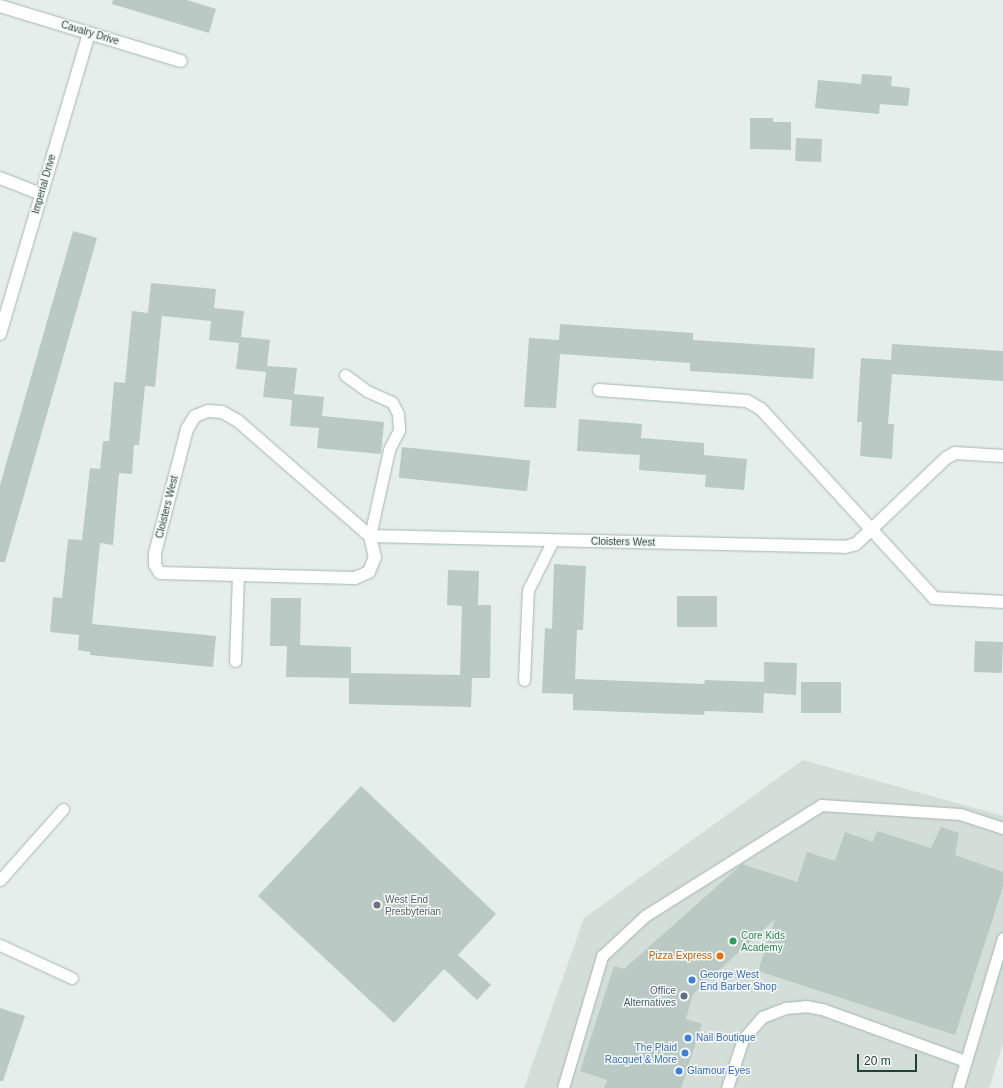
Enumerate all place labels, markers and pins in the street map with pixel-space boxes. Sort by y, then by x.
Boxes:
place label: West End Presbyterian [385,893,441,916]
marker: West End Presbyterian [372,900,382,910]
place label: Core Kids Academy [741,929,785,952]
marker: Core Kids Academy [728,936,738,946]
place label: Pizza Express [649,950,712,962]
marker: Pizza Express [715,951,725,961]
place label: George West End Barber Shop [700,968,777,992]
marker: George West End Barber Shop [687,975,697,985]
place label: Office Alternatives [624,984,676,1008]
marker: Office Alternatives [679,991,689,1001]
place label: Nail Boutique [696,1032,755,1044]
marker: Nail Boutique [683,1033,693,1043]
place label: The Plaid Racquet & More [605,1041,677,1064]
marker: The Plaid Racquet & More [680,1048,690,1058]
place label: Glamour Eyes [687,1065,750,1077]
marker: Glamour Eyes [674,1066,684,1076]

